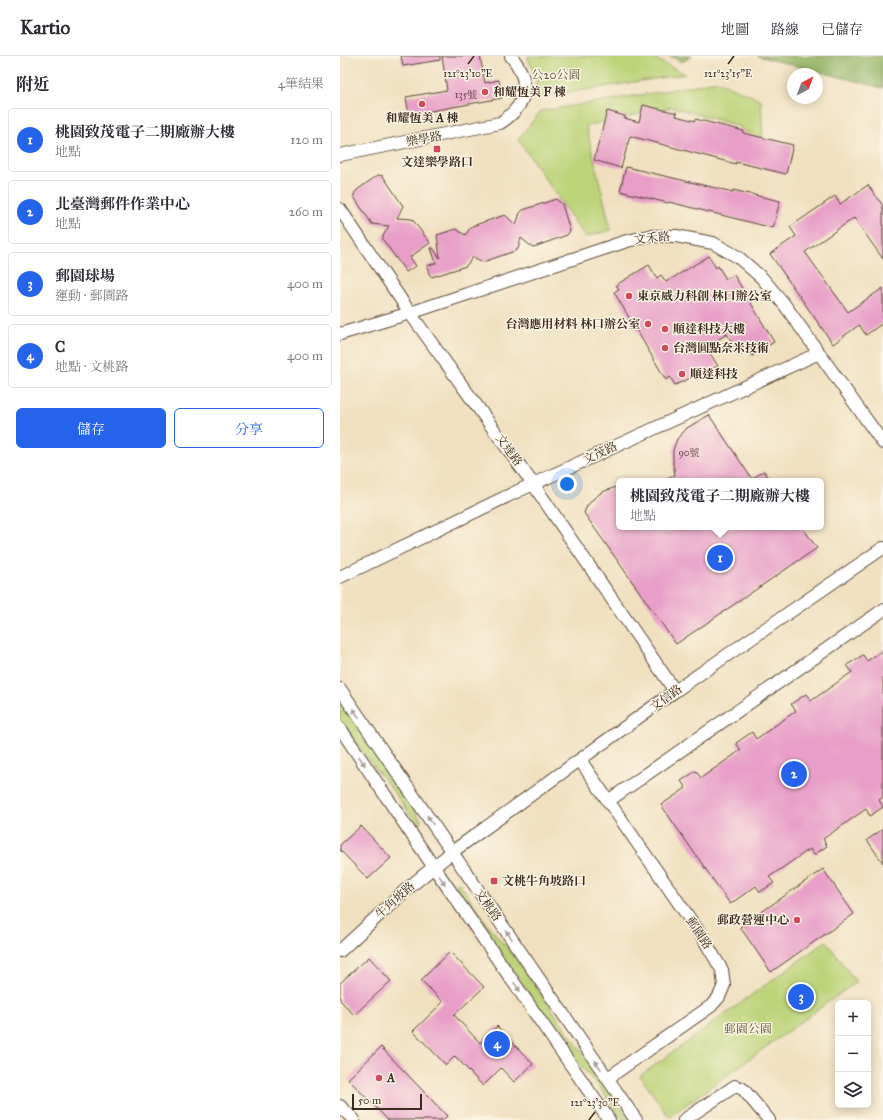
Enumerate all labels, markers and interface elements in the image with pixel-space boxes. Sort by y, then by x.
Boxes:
text: Kartio [20,16,70,39]
text: 地圖 [721,21,749,38]
text: 路線 [771,21,799,38]
text: 已儲存 [821,21,863,38]
text: 121°23'10"E [443,68,493,80]
park label: 公20公園 [532,68,580,82]
text: 121°23'15"E [704,68,752,80]
north arrow [787,68,823,104]
text: 附近 [16,74,50,95]
text: 4筆結果 [278,76,324,92]
place label: 和耀恆美 F 棟 [493,85,566,99]
marker: 和耀恆美 F 棟 [480,87,490,97]
house number: 135號 [455,89,477,101]
marker: 和耀恆美 A 棟 [417,99,427,109]
place label: 和耀恆美 A 棟 [385,111,459,125]
text: 桃園致茂電子二期廠辦大樓 [55,123,235,141]
street label: 樂學路 [405,129,443,149]
text: 1 [27,132,33,148]
text: 120 m [290,132,323,148]
text: 地點 [55,144,81,160]
marker: 文達樂學路口 [432,144,442,154]
place label: 文達樂學路口 [401,155,473,169]
text: 北臺灣郵件作業中心 [55,195,190,213]
text: 2 [27,204,33,220]
text: 260 m [289,204,323,220]
text: 地點 [55,216,81,232]
street label: 文禾路 [633,229,671,247]
text: 郵園球場 [55,267,115,285]
text: 3 [27,276,33,292]
text: 400 m [287,276,323,292]
text: 運動 · 郵園路 [55,288,128,304]
place label: 東京威力科創 林口辦公室 [637,289,772,303]
marker: 東京威力科創 林口辦公室 [624,291,634,301]
place label: 台灣應用材料 林口辦公室 [505,317,640,331]
marker: 台灣應用材料 林口辦公室 [643,319,653,329]
place label: 順達科技大樓 [673,322,745,336]
marker: 順達科技大樓 [660,324,670,334]
text: C [55,338,65,356]
place label: 台灣圓點奈米技術 [673,341,769,355]
marker: 台灣圓點奈米技術 [660,343,670,353]
text: 4 [26,348,34,364]
text: 400 m [287,348,323,364]
text: 地點 · 文桃路 [55,359,128,375]
place label: 順達科技 [690,367,738,381]
marker: 順達科技 [677,369,687,379]
button: 儲存 [16,408,166,448]
button: 分享 [174,408,324,448]
street label: 文達路 [493,431,525,469]
street label: 文茂路 [581,439,619,467]
house number: 90號 [678,447,700,459]
your location [557,474,577,494]
popup [616,478,824,530]
text: 桃園致茂電子二期廠辦大樓 [630,487,810,505]
text: 地點 [630,508,656,524]
pin: 1 [707,543,733,573]
street label: 文信路 [647,682,685,714]
one-way arrow [353,707,360,719]
one-way arrow [358,756,366,766]
pin: 2 [781,759,807,789]
one-way arrow [426,815,434,825]
place label: 文桃牛角坡路口 [502,874,586,888]
one-way arrow [438,875,446,885]
marker: 文桃牛角坡路口 [489,876,499,886]
street label: 牛角坡路 [372,879,418,921]
street label: 文桃路 [472,886,504,924]
place label: 郵政營運中心 [717,913,789,927]
street label: 郵園路 [683,914,715,952]
marker: 郵政營運中心 [792,915,802,925]
one-way arrow [505,929,513,940]
one-way arrow [513,982,521,992]
pin: 3 [788,982,814,1012]
map controls [835,1000,871,1108]
button: + [835,1000,871,1036]
park label: 郵園公園 [724,1022,772,1036]
pin: 4 [484,1029,510,1059]
button: − [835,1036,871,1072]
one-way arrow [594,1060,602,1070]
place label: A [386,1071,396,1085]
button: layers [835,1072,871,1108]
marker: A [374,1073,384,1083]
scale bar [352,1092,422,1111]
text: 50 m [358,1094,381,1107]
text: 121°23'30"E [570,1097,620,1109]

